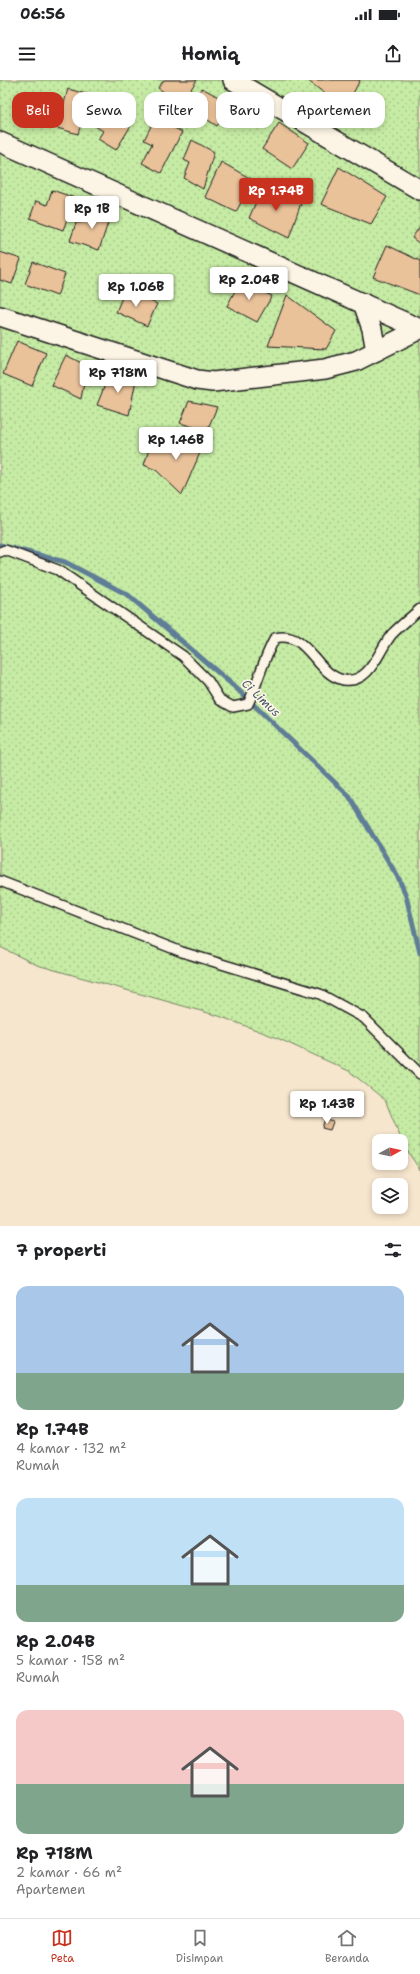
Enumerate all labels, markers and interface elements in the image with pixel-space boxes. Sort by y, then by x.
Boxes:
text: 06:56 [20,4,65,24]
text: Homiq [181,42,239,66]
icon: menu [16,43,38,65]
icon: share [382,43,404,65]
chip: Beli [12,92,64,128]
chip: Sewa [72,92,136,128]
chip: Filter [144,92,208,128]
chip: Baru [216,92,274,128]
chip: Apartemen [282,92,385,128]
pin: Rp 1.74B [235,178,317,212]
text: Rp 1.74B [248,182,304,199]
pin: Rp 1B [64,196,120,230]
text: Rp 1B [74,200,110,217]
pin: Rp 2.04B [208,267,290,301]
text: Rp 2.04B [219,271,279,288]
pin: Rp 1.06B [95,274,177,308]
text: Rp 1.06B [108,278,164,295]
pin: Rp 718M [81,360,155,394]
text: Rp 718M [89,364,147,381]
pin: Rp 1.46B [135,427,217,461]
text: Rp 1.46B [148,431,204,448]
water label: Ci Limus [238,676,284,720]
pin: Rp 1.43B [286,1091,368,1125]
text: Rp 1.43B [299,1095,355,1112]
north arrow [372,1134,408,1170]
map controls [372,1134,408,1214]
button: layers [372,1178,408,1214]
text: 7 properti [16,1239,106,1261]
icon: filters [382,1239,404,1261]
icon: home [174,1312,246,1384]
text: Rp 1.74B [16,1418,89,1440]
text: 4 kamar · 132 m² [16,1440,126,1457]
text: Rumah [16,1457,60,1474]
icon: home [174,1524,246,1596]
text: Rp 2.04B [16,1630,95,1652]
text: 5 kamar · 158 m² [16,1652,125,1669]
text: Rumah [16,1669,60,1686]
icon: home [174,1736,246,1808]
text: Rp 718M [16,1842,93,1864]
text: 2 kamar · 66 m² [16,1864,122,1881]
text: Apartemen [16,1881,85,1898]
tab: Peta [51,1927,74,1966]
tab: Disimpan [176,1927,223,1966]
tab: Beranda [325,1927,369,1966]

